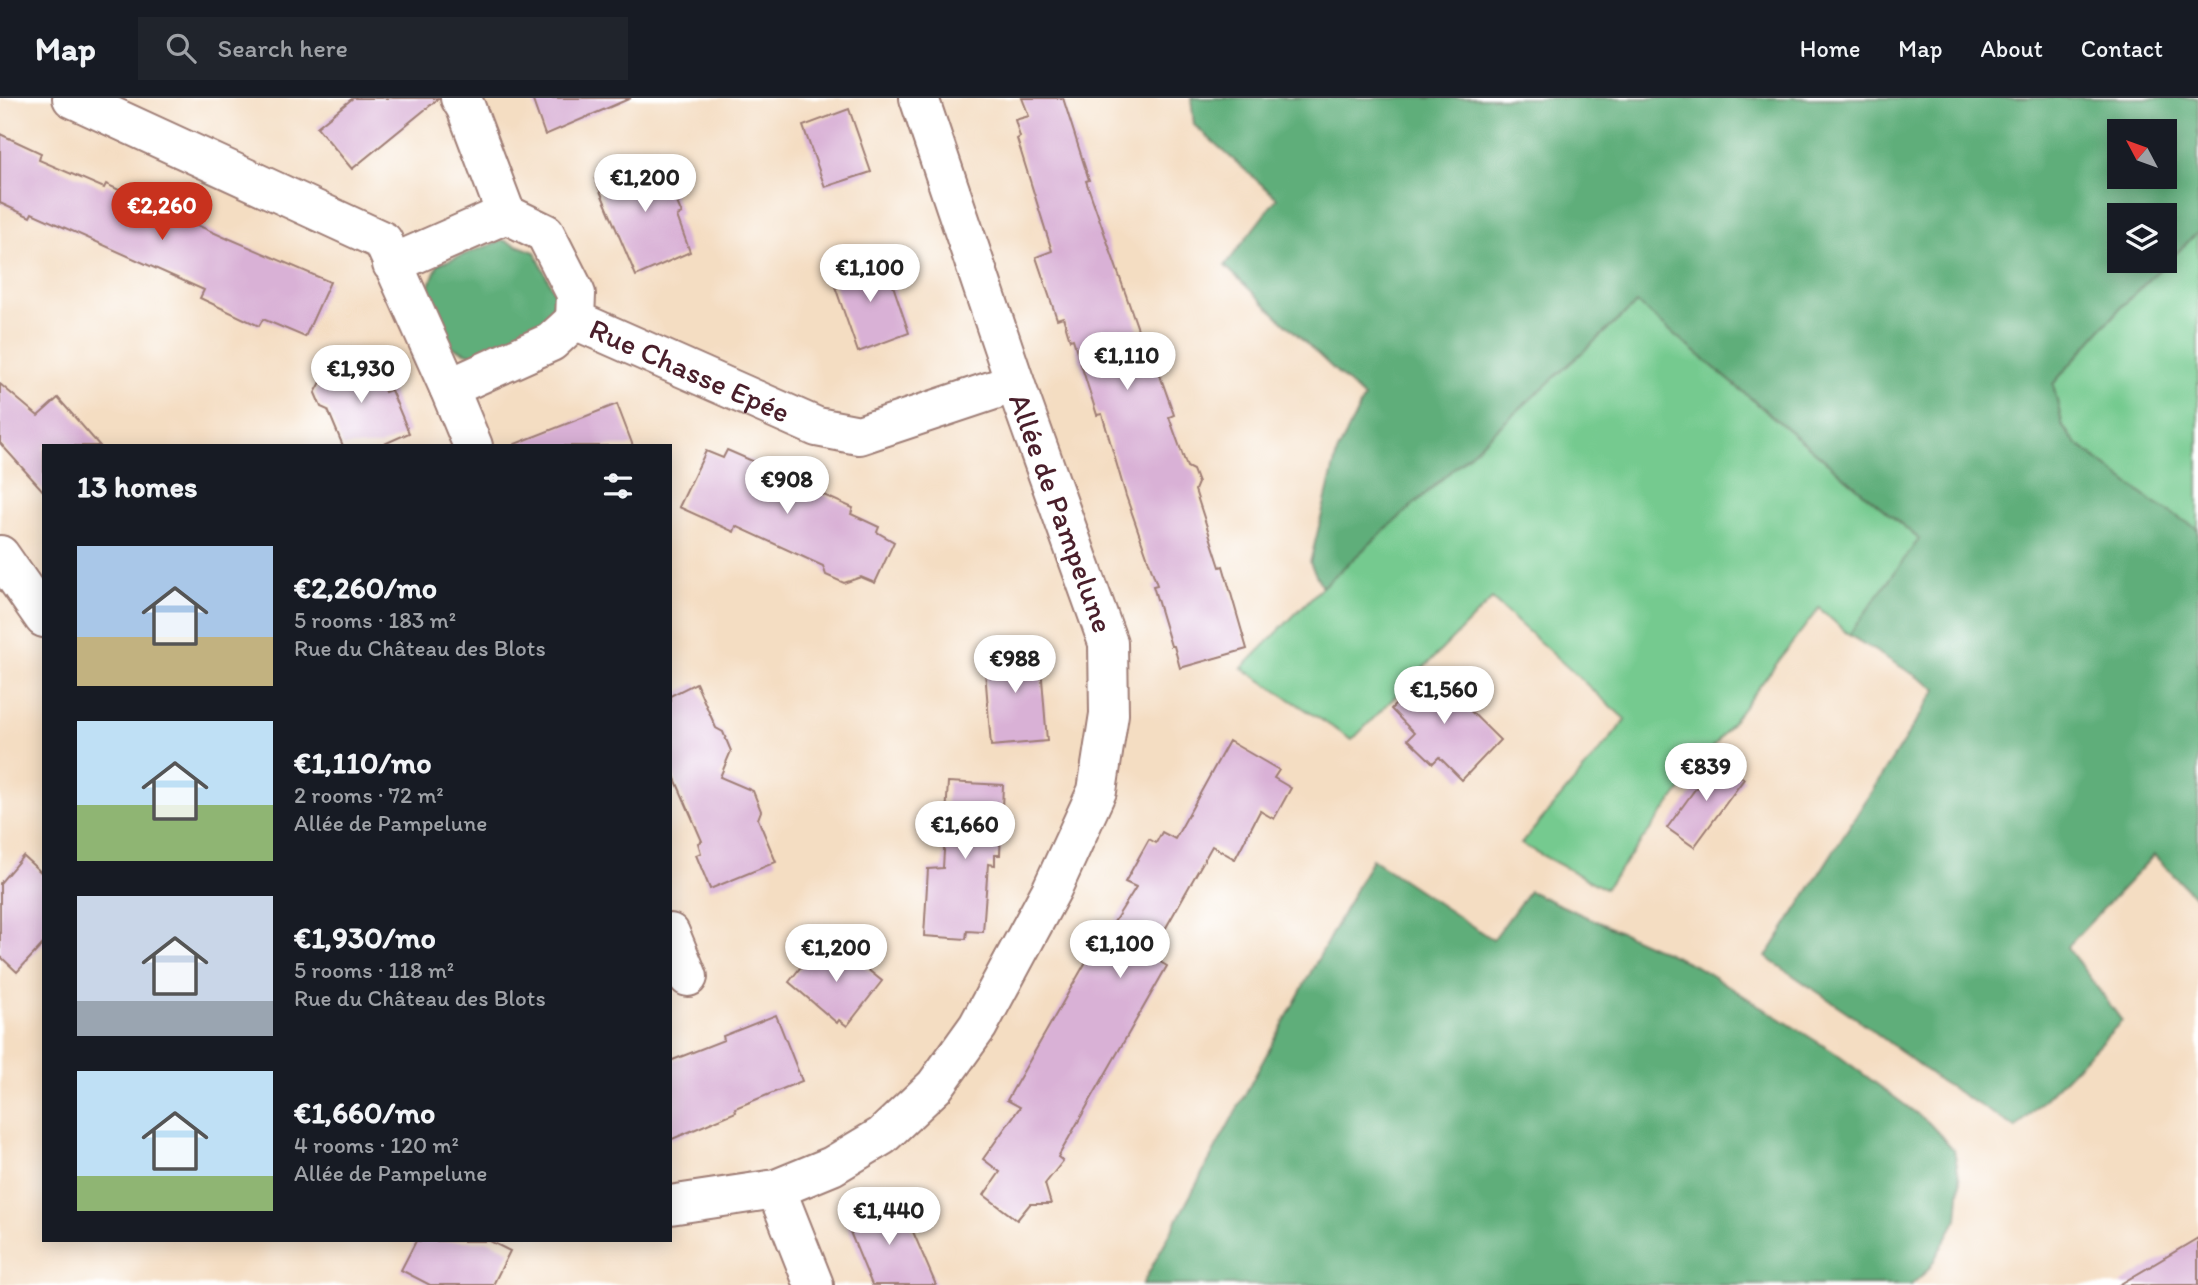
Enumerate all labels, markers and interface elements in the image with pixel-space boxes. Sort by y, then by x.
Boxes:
search box [138,17,628,80]
text: Map [35,29,96,68]
icon: search [162,29,200,67]
text: Search here [218,32,348,64]
text: Home [1800,34,1860,63]
text: Map [1898,34,1942,63]
text: About [1980,34,2043,63]
text: Contact [2081,34,2163,63]
north arrow [2107,119,2177,189]
map controls [2107,119,2177,273]
pin: €1,200 [588,155,702,214]
text: €1,200 [610,163,680,191]
pin: €2,260 [105,183,219,242]
text: €2,260 [127,191,197,219]
button: layers [2107,203,2177,273]
pin: €1,100 [813,244,927,304]
text: €1,100 [836,253,904,281]
street label: Rue Chasse Epée [584,310,796,431]
pin: €1,110 [1070,332,1184,392]
text: €1,110 [1095,341,1159,369]
pin: €1,930 [304,345,418,405]
text: €1,930 [327,354,395,382]
street label: Allée de Pampelune [1001,388,1122,638]
pin: €908 [746,456,828,516]
text: €908 [761,465,813,493]
icon: filters [599,467,637,505]
text: 13 homes [77,468,197,505]
text: €2,260/mo [294,569,437,606]
icon: home [133,574,217,658]
text: 5 rooms · 183 m² [294,606,456,634]
text: Rue du Château des Blots [294,634,546,662]
pin: €988 [974,636,1056,695]
text: €988 [990,644,1040,672]
pin: €1,560 [1387,666,1501,726]
text: €1,560 [1410,675,1478,703]
text: €1,110/mo [294,744,432,781]
pin: €839 [1665,744,1747,803]
icon: home [133,749,217,833]
text: €839 [1681,752,1731,780]
text: 2 rooms · 72 m² [294,781,444,809]
pin: €1,660 [908,802,1022,861]
text: Allée de Pampelune [294,809,487,837]
text: €1,660 [931,810,999,838]
text: €1,930/mo [294,919,436,956]
pin: €1,100 [1063,920,1177,980]
icon: home [133,924,217,1008]
pin: €1,200 [779,924,893,984]
text: €1,100 [1086,929,1154,957]
text: €1,200 [801,933,871,961]
text: 5 rooms · 118 m² [294,956,454,984]
text: Rue du Château des Blots [294,984,546,1012]
text: €1,660/mo [294,1094,435,1131]
icon: home [133,1099,217,1183]
text: 4 rooms · 120 m² [294,1131,459,1159]
text: Allée de Pampelune [294,1159,487,1187]
pin: €1,440 [832,1188,946,1247]
text: €1,440 [853,1196,925,1224]

